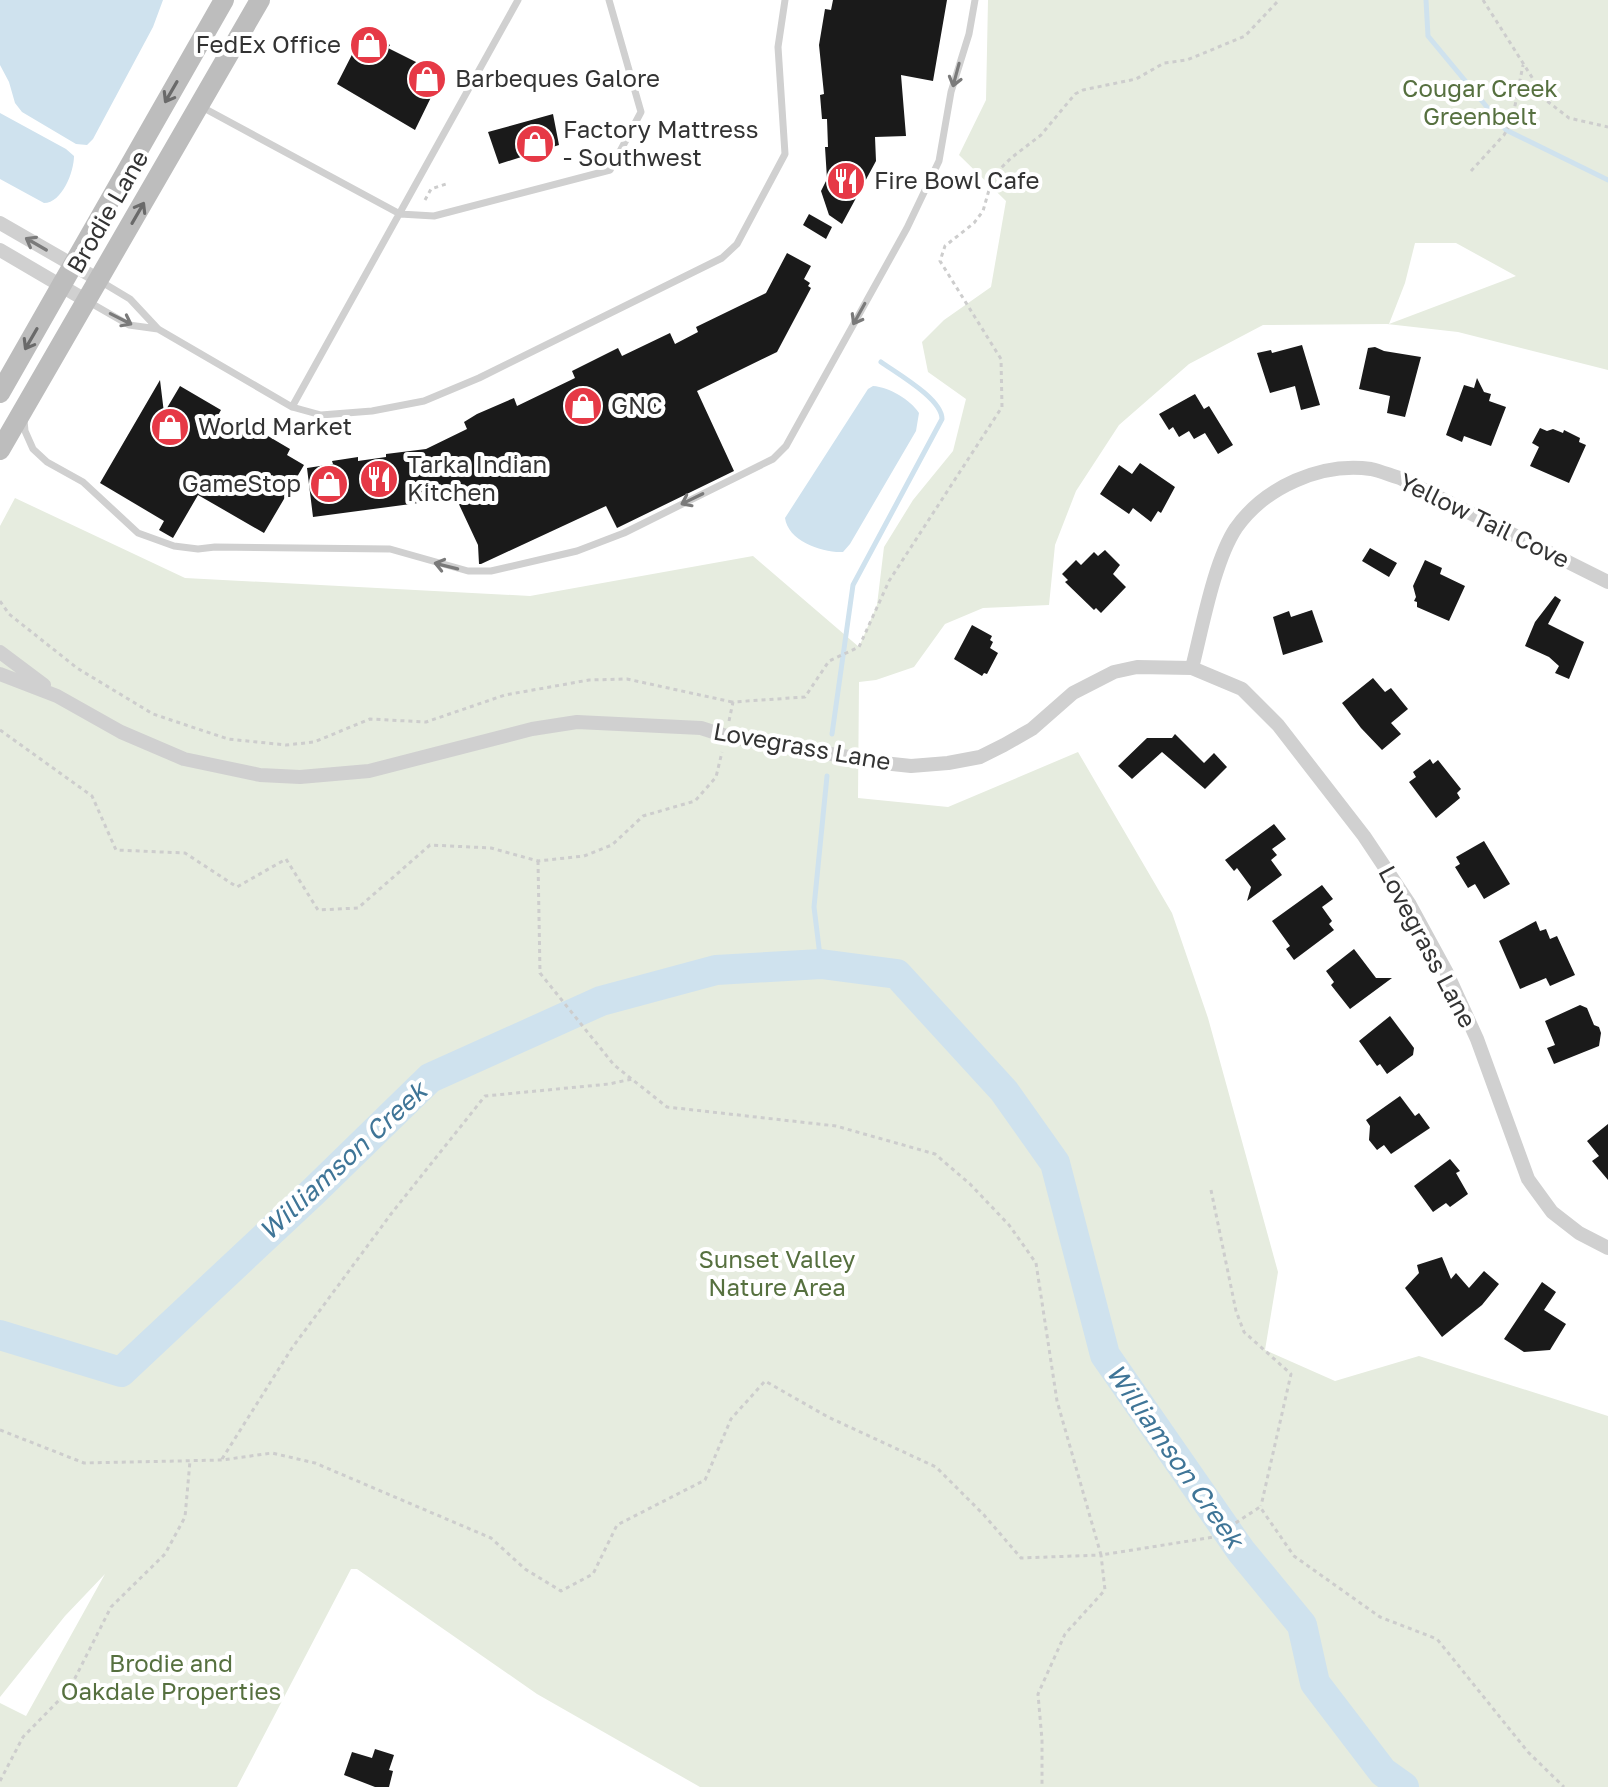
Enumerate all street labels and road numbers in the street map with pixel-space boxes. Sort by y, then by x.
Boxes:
street label: Brodie Lane [60,145,153,278]
street label: Yellow Tail Cove [1395,466,1574,573]
street label: Lovegrass Lane [711,716,893,775]
street label: Lovegrass Lane [1373,860,1483,1032]

